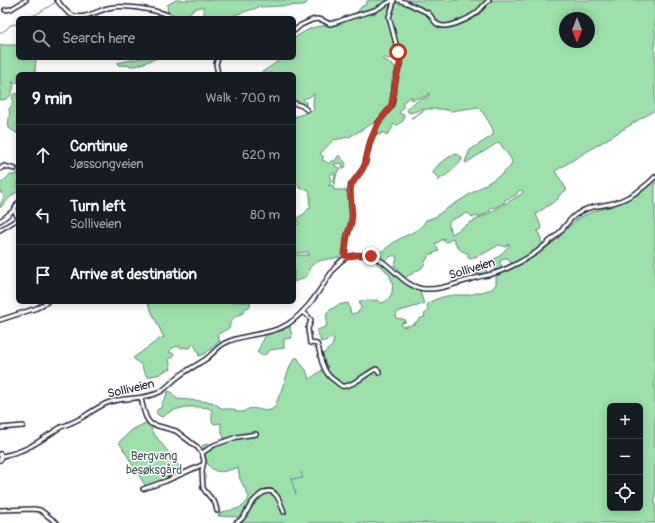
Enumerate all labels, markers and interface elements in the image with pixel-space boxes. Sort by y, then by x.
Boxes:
north arrow [559,12,595,48]
search box [16,16,296,60]
icon: search [30,27,52,49]
text: Search here [62,29,135,48]
route start [389,43,407,61]
text: 9 min [32,88,72,109]
text: Walk · 700 m [205,90,280,106]
text: Continue [70,137,128,156]
icon: ahead [32,144,54,166]
text: 620 m [242,147,280,163]
text: Jøssongveien [70,156,144,172]
text: Turn left [70,197,126,216]
icon: left [32,204,54,226]
text: 80 m [250,207,280,223]
text: Solliveien [70,216,122,232]
route end [362,247,380,265]
street label: Solliveien [447,255,497,283]
icon: arrive [32,264,54,286]
text: Arrive at destination [70,265,197,284]
street label: Solliveien [106,376,156,402]
map controls [607,403,643,511]
button: + [607,403,643,439]
button: − [607,439,643,475]
park label: Bergvang besøksgård [126,449,182,478]
button: locate [607,475,643,511]

